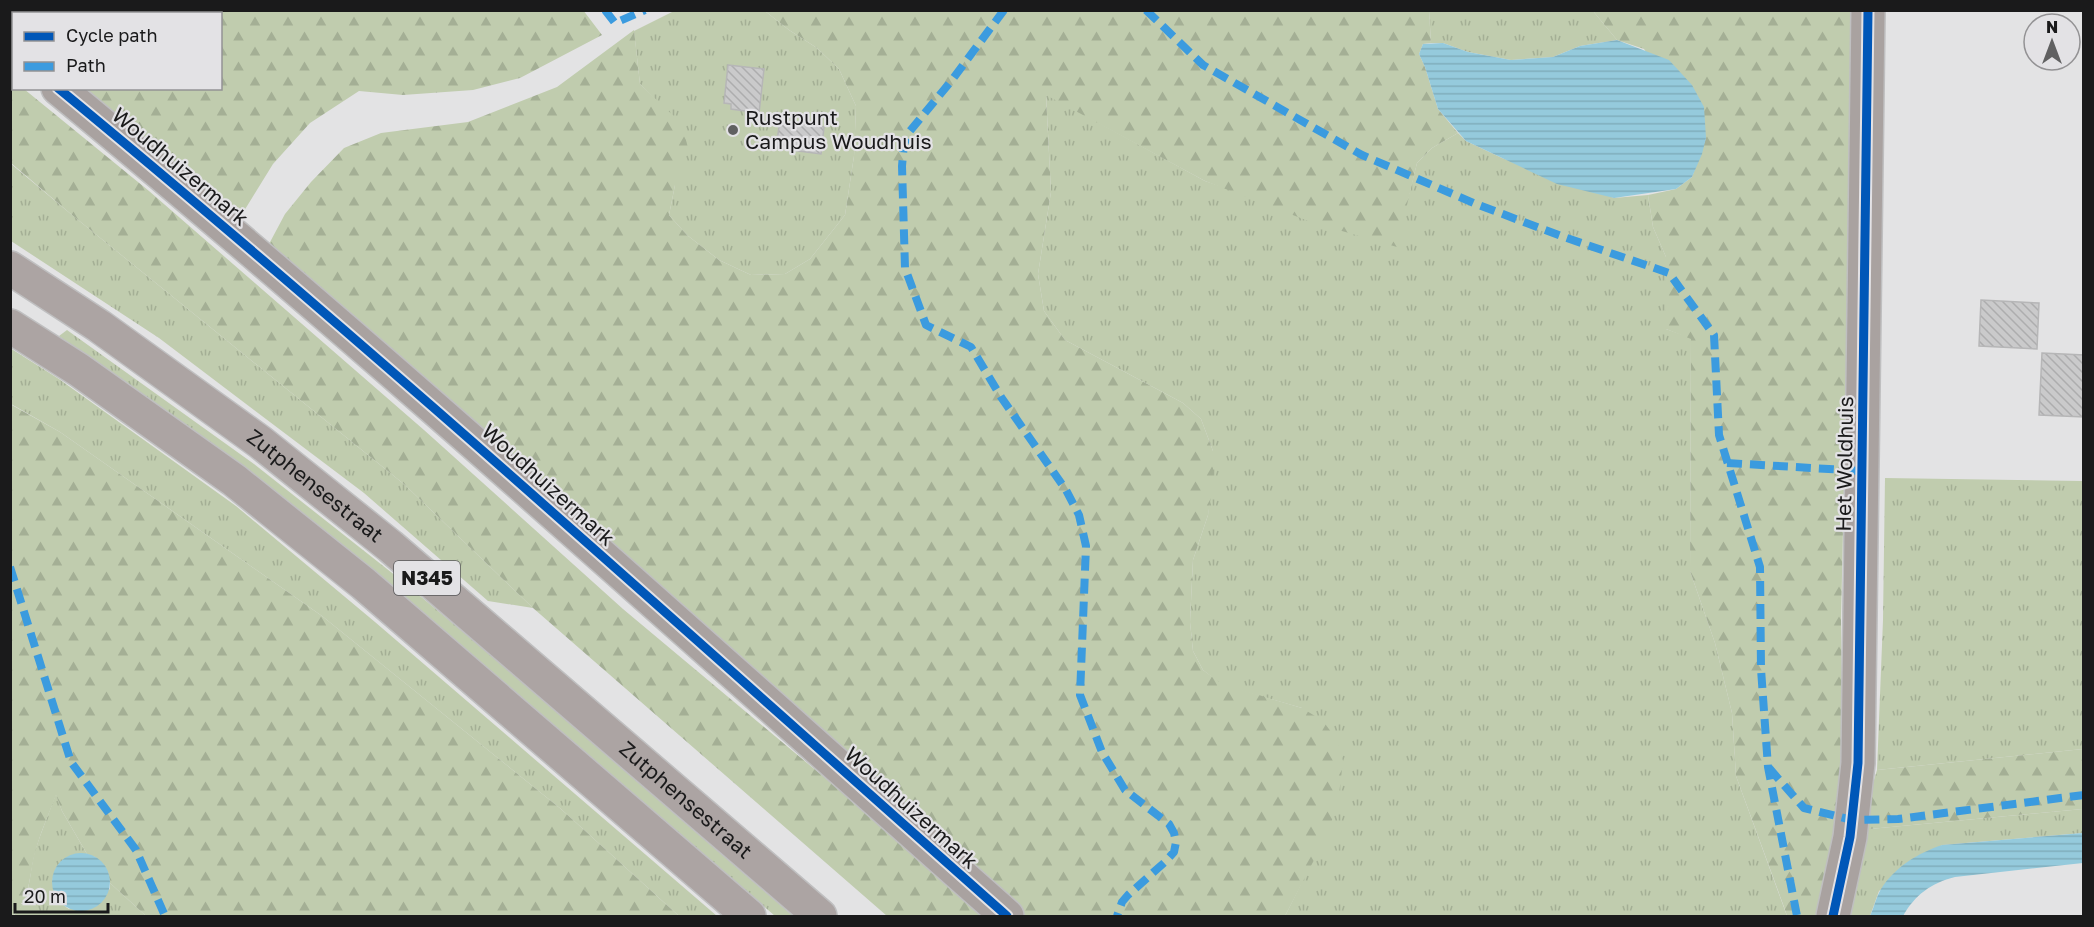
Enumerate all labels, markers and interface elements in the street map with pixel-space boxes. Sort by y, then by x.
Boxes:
legend [12,12,222,90]
north arrow [2022,12,2082,72]
text: N [2046,17,2058,37]
text: Cycle path [66,24,158,46]
text: Path [66,54,106,76]
street label: Woudhuizermark [107,102,254,231]
place label: Rustpunt Campus Woudhuis [745,104,932,154]
marker: Rustpunt Campus Woudhuis [726,123,740,137]
street label: Het Woldhuis [1830,396,1858,532]
street label: Woudhuizermark [477,418,621,551]
street label: Zutphensestraat [242,423,389,547]
road number: N345 [394,561,460,595]
street label: Zutphensestraat [614,735,758,864]
street label: Woudhuizermark [840,741,984,874]
scale bar [15,876,108,914]
text: 20 m [24,885,66,907]

